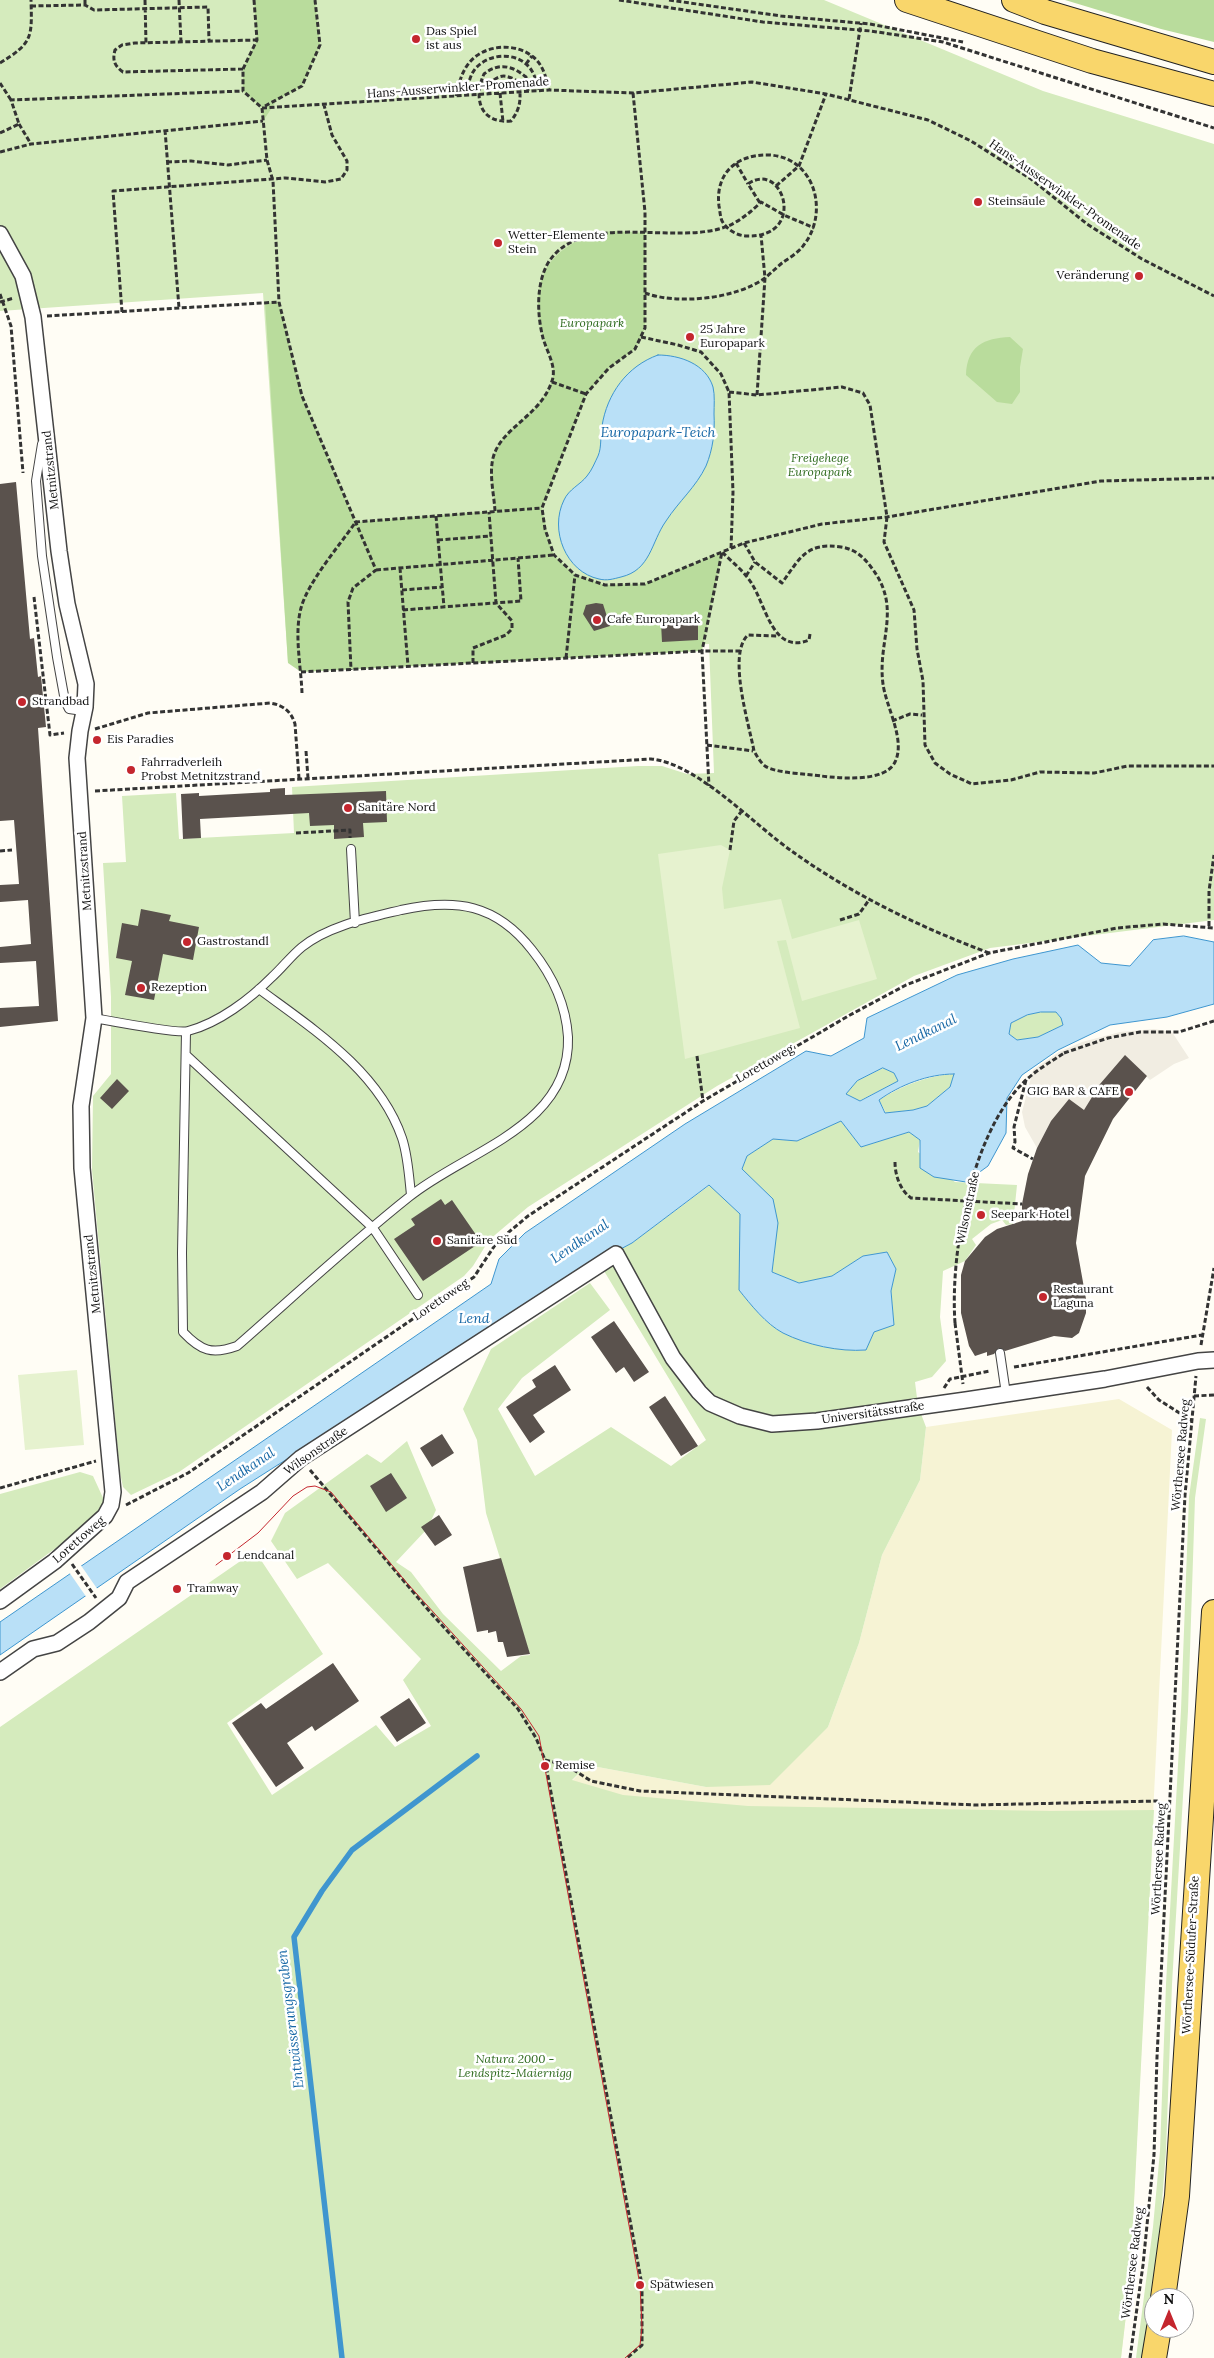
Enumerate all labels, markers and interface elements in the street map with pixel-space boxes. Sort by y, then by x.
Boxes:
place label: Das Spiel ist aus [426,25,477,53]
marker: Das Spiel ist aus [410,33,422,45]
street label: Hans-Ausserwinkler-Promenade [366,74,550,102]
street label: Hans-Ausserwinkler-Promenade [986,137,1144,253]
place label: Steinsäule [988,195,1045,209]
marker: Steinsäule [972,196,984,208]
place label: Wetter-Elemente Stein [508,229,605,257]
marker: Wetter-Elemente Stein [492,237,504,249]
place label: Veränderung [1057,269,1129,283]
marker: Veränderung [1133,270,1145,282]
park label: Europapark [560,317,624,331]
place label: 25 Jahre Europapark [700,323,765,351]
marker: 25 Jahre Europapark [684,331,696,343]
water label: Europapark-Teich [600,425,716,441]
street label: Metnitzstrand [40,430,62,510]
park label: Freigehege Europapark [788,452,852,480]
place label: Cafe Europapark [607,613,700,627]
marker: Cafe Europapark [591,614,603,626]
place label: Strandbad [32,695,90,709]
marker: Strandbad [16,696,28,708]
place label: Eis Paradies [107,733,174,747]
marker: Eis Paradies [91,734,103,746]
place label: Fahrradverleih Probst Metnitzstrand [141,756,260,784]
marker: Fahrradverleih Probst Metnitzstrand [125,764,137,776]
place label: Sanitäre Nord [358,801,436,815]
marker: Sanitäre Nord [342,802,354,814]
street label: Metnitzstrand [75,831,95,911]
place label: Gastrostandl [197,935,269,949]
marker: Gastrostandl [181,936,193,948]
place label: Rezeption [151,981,207,995]
marker: Rezeption [135,982,147,994]
water label: Lendkanal [893,1011,959,1055]
street label: Lorettoweg [734,1042,796,1086]
place label: GIG BAR & CAFE [1027,1085,1119,1099]
marker: GIG BAR & CAFE [1123,1086,1135,1098]
street label: Wilsonstraße [953,1170,983,1246]
place label: Seepark Hotel [991,1208,1069,1222]
marker: Seepark Hotel [975,1209,987,1221]
water label: Lendkanal [548,1216,612,1268]
street label: Metnitzstrand [82,1234,104,1314]
place label: Sanitäre Süd [447,1234,518,1248]
marker: Sanitäre Süd [431,1235,443,1247]
street label: Lorettoweg [410,1276,472,1324]
place label: Restaurant Laguna [1053,1283,1114,1311]
marker: Restaurant Laguna [1037,1291,1049,1303]
water label: Lend [458,1311,490,1327]
street label: Wörthersee Radweg [1169,1398,1193,1512]
street label: Universitätsstraße [821,1399,925,1427]
street label: Wilsonstraße [281,1424,351,1478]
water label: Lendkanal [214,1444,278,1496]
street label: Lorettoweg [50,1513,108,1567]
place label: Lendcanal [237,1549,294,1563]
marker: Lendcanal [221,1550,233,1562]
place label: Tramway [187,1582,238,1596]
marker: Tramway [171,1583,183,1595]
place label: Remise [555,1759,595,1773]
marker: Remise [539,1760,551,1772]
street label: Wörthersee Radweg [1149,1802,1169,1916]
street label: Wörthersee-Südufer-Straße [1180,1876,1202,2034]
water label: Entwässerungsgraben [274,1949,308,2089]
park label: Natura 2000 - Lendspitz-Maiernigg [458,2053,572,2081]
street label: Wörthersee Radweg [1119,2206,1147,2320]
place label: Spätwiesen [650,2278,714,2292]
marker: Spätwiesen [634,2279,646,2291]
north arrow [1144,2288,1194,2338]
text: N [1164,2290,1174,2308]

